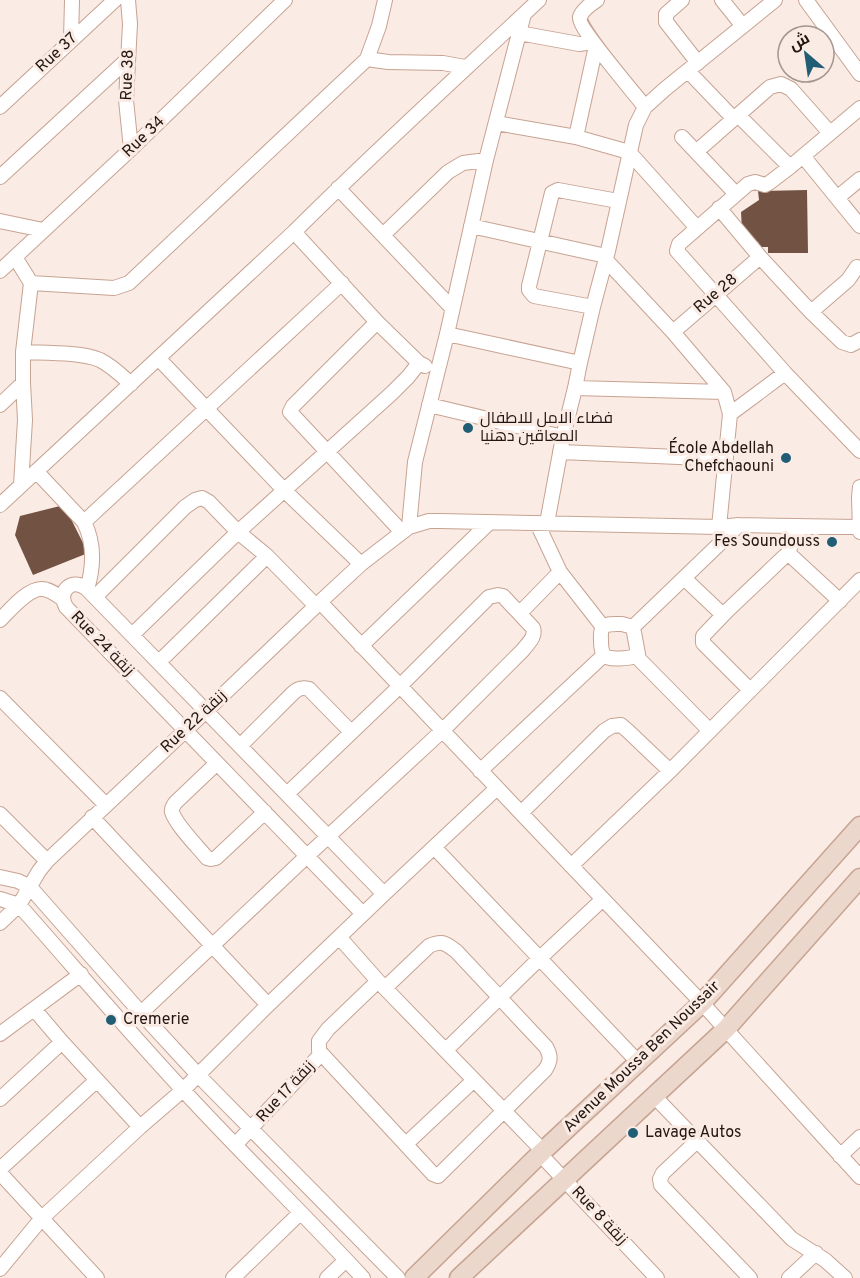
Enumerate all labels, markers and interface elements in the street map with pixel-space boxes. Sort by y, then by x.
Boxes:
north arrow [776,24,836,84]
street label: Rue 37 [32,29,82,77]
text: ش [786,29,814,56]
street label: Rue 38 [117,49,139,101]
street label: Rue 34 [119,112,169,162]
street label: Rue 28 [690,270,742,318]
place label: فضاء الامل للاطفال المعاقين دهنيا [480,409,613,447]
marker: فضاء الامل للاطفال المعاقين دهنيا [461,421,475,435]
place label: École Abdellah Chefchaouni [668,437,774,477]
marker: École Abdellah Chefchaouni [779,451,793,465]
place label: Fes Soundouss [714,532,820,552]
marker: Fes Soundouss [825,535,839,549]
street label: Rue 24 زنقة [66,607,138,681]
street label: Rue 22 زنقة [157,686,231,758]
street label: Avenue Moussa Ben Noussair [559,977,725,1137]
place label: Cremerie [123,1010,189,1030]
marker: Cremerie [104,1013,118,1027]
street label: Rue 17 زنقة [252,1057,320,1127]
place label: Lavage Autos [645,1123,741,1143]
marker: Lavage Autos [626,1126,640,1140]
street label: Rue 8 زنقة [567,1182,631,1250]

